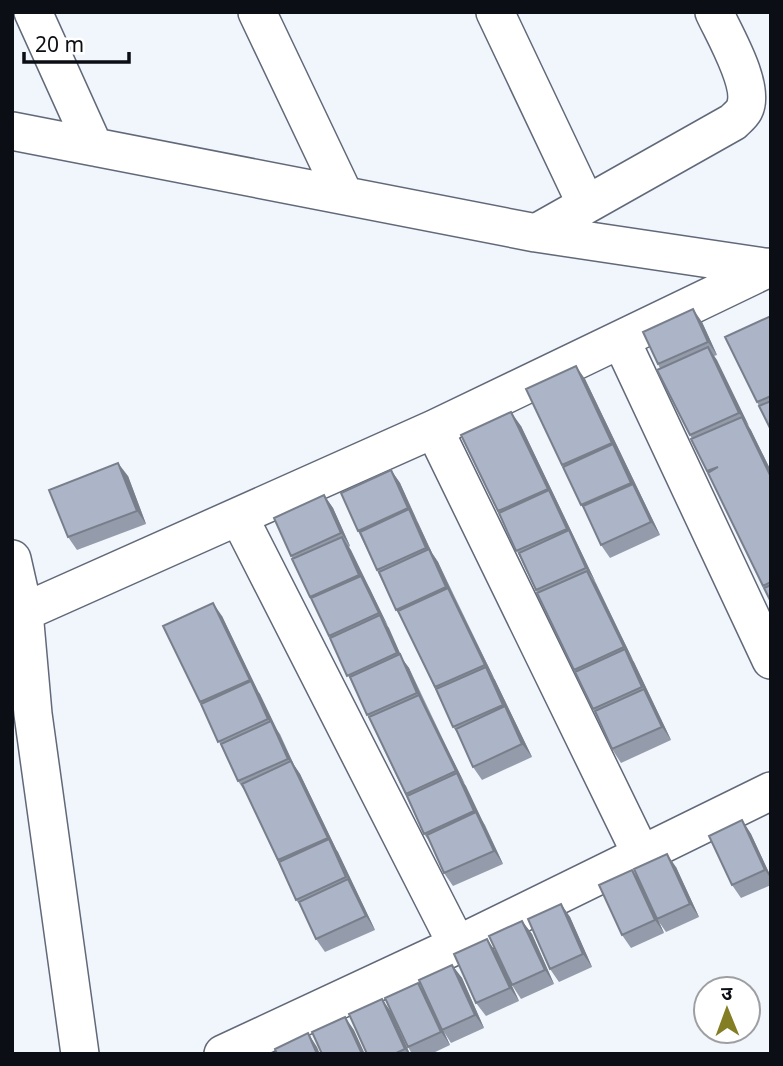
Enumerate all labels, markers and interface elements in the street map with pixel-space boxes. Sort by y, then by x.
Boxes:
scale bar [24,21,130,65]
text: 20 m [35,30,84,58]
north arrow [692,975,762,1045]
text: उ [721,980,733,1006]

